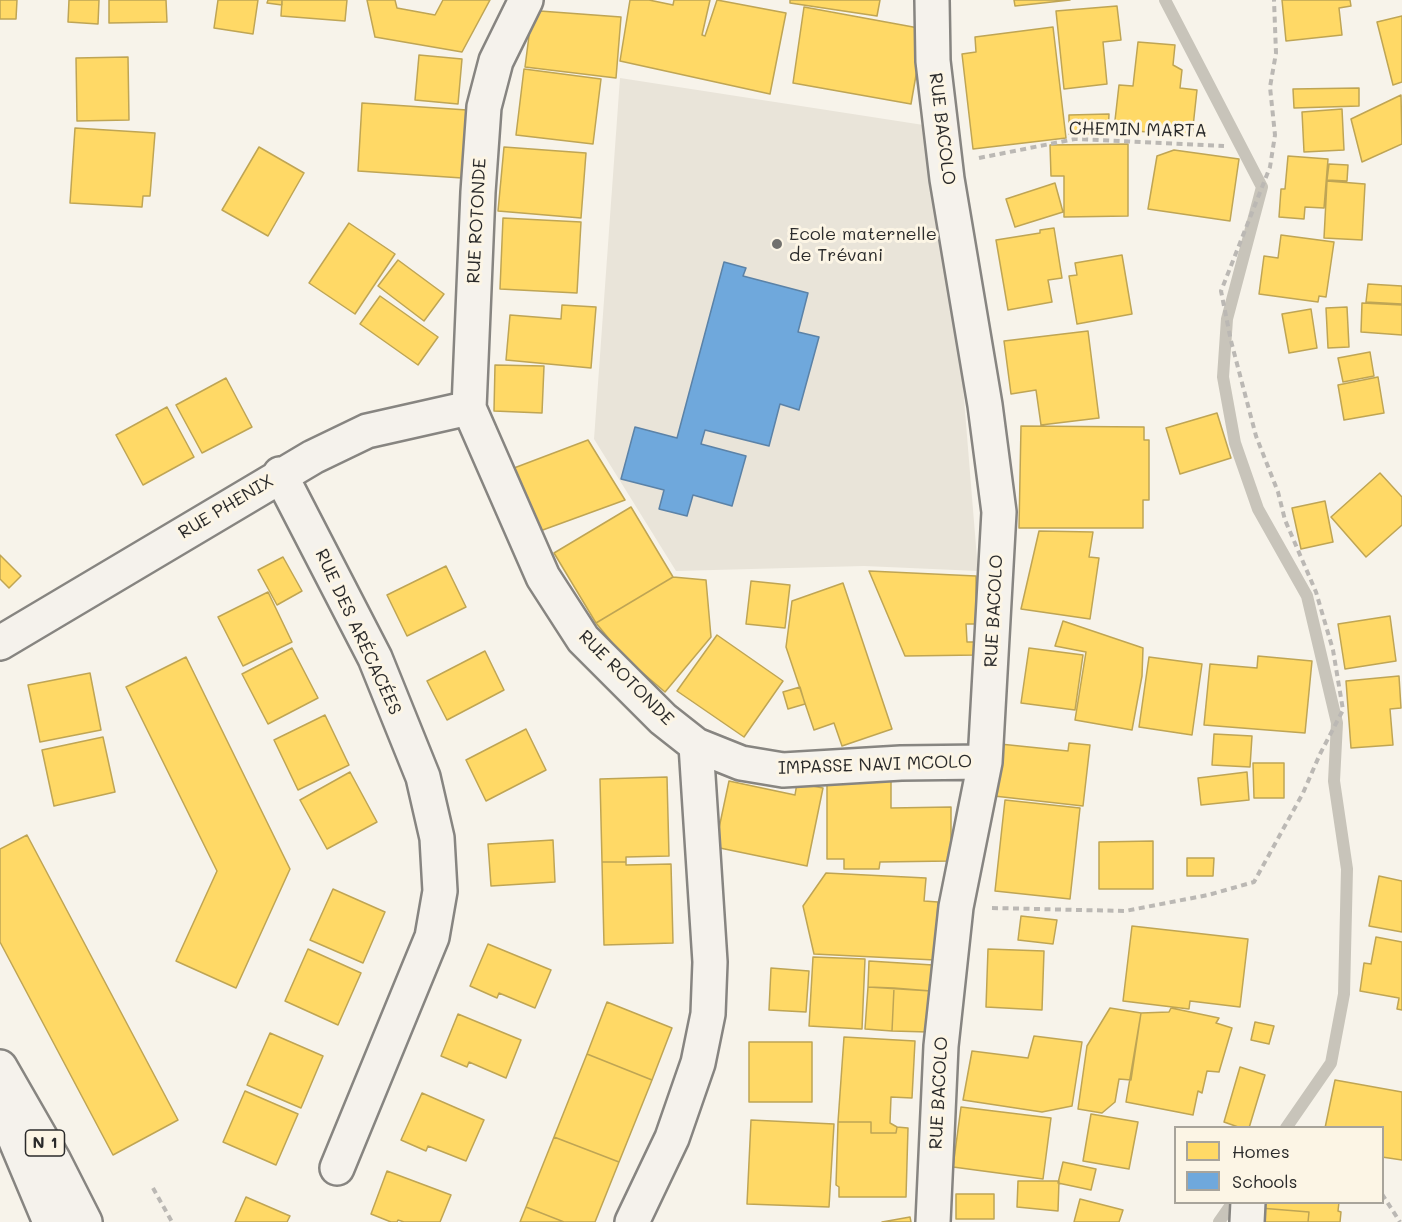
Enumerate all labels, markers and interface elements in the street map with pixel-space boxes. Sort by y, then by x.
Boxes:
street label: RUE BACOLO [924,72,960,186]
street label: CHEMIN MARTA [1069,118,1207,142]
street label: RUE ROTONDE [463,158,491,284]
place label: Ecole maternelle de Trévani [789,223,937,266]
marker: Ecole maternelle de Trévani [770,237,784,251]
street label: RUE PHENIX [175,470,277,544]
street label: RUE DES ARÉCACÉES [310,546,406,718]
street label: RUE BACOLO [980,554,1008,668]
street label: RUE ROTONDE [574,626,678,730]
street label: IMPASSE NAVI MCOLO [778,751,972,779]
street label: RUE BACOLO [925,1036,953,1150]
legend [1174,1126,1384,1204]
road number: N 1 [26,1130,64,1156]
text: Homes [1232,1139,1290,1163]
text: Schools [1232,1169,1297,1193]

